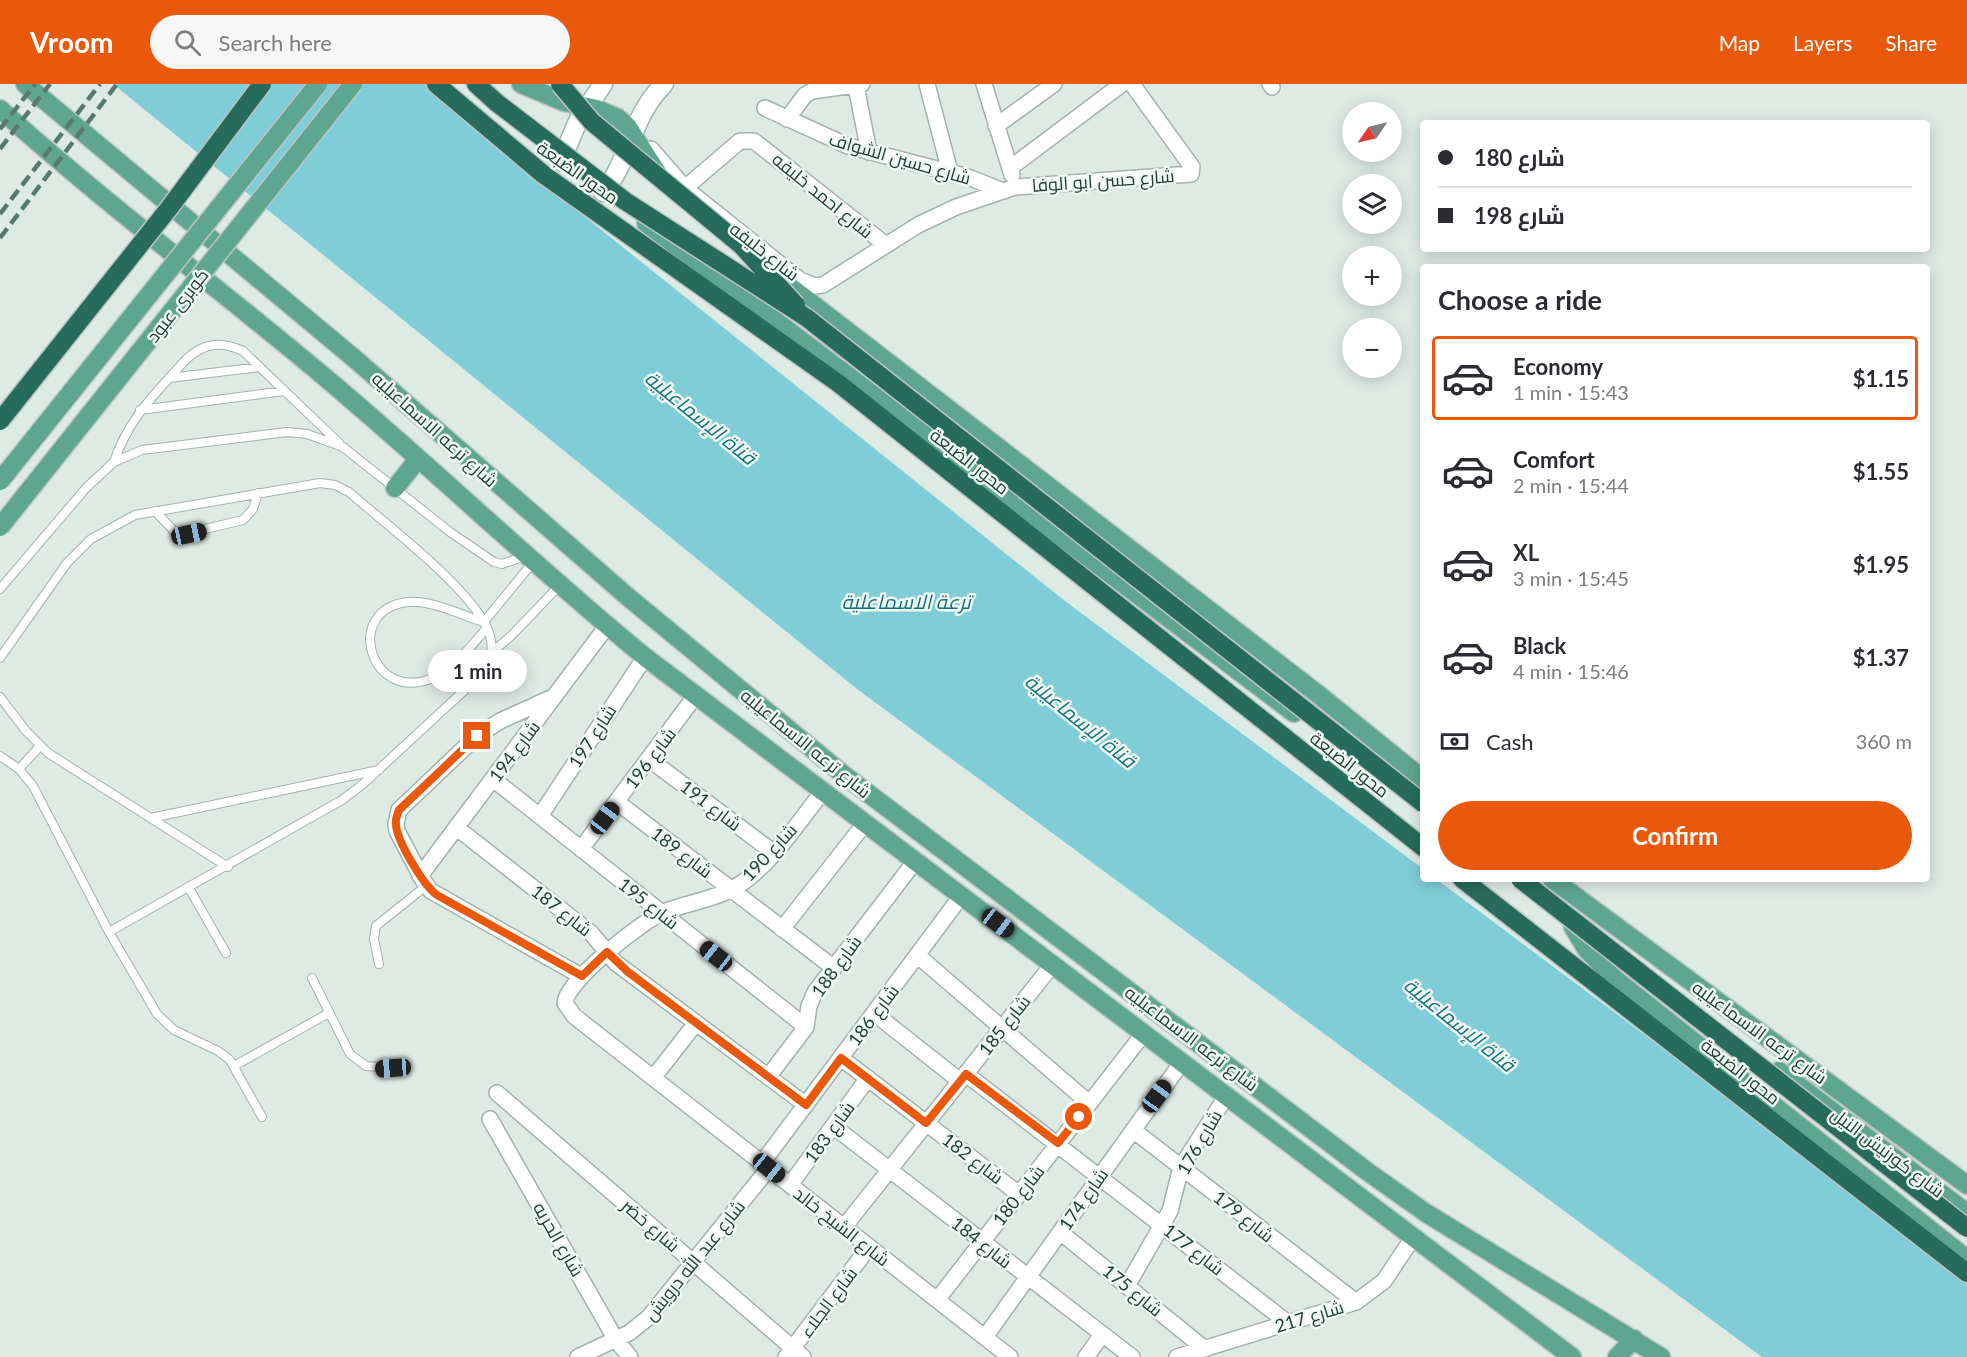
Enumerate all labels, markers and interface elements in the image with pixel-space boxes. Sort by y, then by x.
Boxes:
search box [150,15,570,69]
text: Vroom [30,25,114,59]
icon: search [171,26,204,59]
text: Search here [219,29,332,56]
text: Map [1719,30,1760,55]
text: Layers [1793,30,1852,55]
text: Share [1885,30,1937,55]
north arrow [1342,102,1402,162]
map controls [1342,102,1402,378]
street label: شارع حسين الشواف [826,127,973,191]
street label: محور الضبعة [532,136,623,209]
text: شارع 180 [1474,144,1565,171]
street label: شارع احمد خليفه [767,148,878,244]
street label: شارع حسن ابو الوفا [1031,164,1175,198]
button: layers [1342,174,1402,234]
text: شارع 198 [1474,202,1565,229]
street label: شارع خليفه [725,217,804,287]
button: + [1342,246,1402,306]
street label: كوبرى عبود [141,264,213,347]
text: Choose a ride [1438,283,1602,316]
button: − [1342,318,1402,378]
icon: car [1441,351,1495,405]
text: Economy [1513,353,1603,380]
water label: قناة الإسماعيلية [639,365,763,472]
text: $1.15 [1853,365,1909,392]
street label: شارع ترعه الاسماعيليه [366,367,502,493]
text: 1 min · 15:43 [1513,380,1629,404]
street label: محور الضبعة [925,423,1014,500]
icon: car [1441,444,1495,498]
text: Comfort [1513,446,1595,473]
text: $1.55 [1853,458,1909,485]
text: 2 min · 15:44 [1513,473,1629,497]
car [170,521,208,547]
icon: car [1441,537,1495,591]
text: XL [1513,539,1539,566]
text: $1.95 [1853,551,1909,578]
text: 3 min · 15:45 [1513,566,1629,590]
water label: ترعة الاسماعلية [841,589,974,614]
icon: car [1441,630,1495,684]
text: Black [1513,632,1566,659]
text: $1.37 [1853,644,1909,671]
callout: 1 min [428,649,526,691]
text: 1 min [453,659,502,683]
text: 4 min · 15:46 [1513,659,1629,683]
water label: قناة الإسماعيلية [1019,668,1143,775]
street label: شارع ترعه الاسماعيليه [735,684,876,804]
street label: شارع 197 [563,700,622,773]
street label: شارع 194 [484,716,546,787]
route end [463,722,490,749]
street label: شارع 196 [620,723,682,794]
icon: cash [1438,725,1471,758]
street label: محور الضبعة [1305,726,1394,803]
text: Cash [1486,728,1533,755]
text: 360 m [1856,729,1912,753]
street label: شارع 191 [675,775,746,837]
car [587,798,623,838]
button: Confirm [1438,801,1912,870]
street label: شارع 190 [737,819,803,887]
street label: شارع 189 [646,822,717,884]
street label: شارع 195 [613,873,684,935]
street label: شارع 187 [526,880,597,942]
car [978,905,1018,941]
street label: شارع 188 [806,931,867,1002]
car [696,938,736,974]
water label: قناة الإسماعيلية [1398,972,1522,1079]
street label: شارع ترعه الاسماعيليه [1687,976,1832,1090]
street label: شارع 186 [843,980,905,1051]
street label: شارع ترعه الاسماعيليه [1120,981,1263,1097]
street label: شارع 185 [974,990,1036,1061]
street label: محور الضبعة [1696,1033,1785,1110]
car [374,1058,412,1078]
car [1139,1076,1175,1116]
street label: شارع 183 [799,1097,860,1168]
street label: شارع كورنيش النيل [1826,1102,1949,1203]
route start [1065,1103,1092,1130]
street label: شارع 176 [1172,1106,1228,1179]
street label: شارع 182 [937,1128,1008,1190]
car [749,1150,789,1186]
street label: شارع 180 [988,1160,1050,1231]
street label: شارع 174 [1054,1164,1114,1235]
street label: شارع الشيخ خالد [788,1182,894,1272]
street label: شارع 179 [1208,1186,1279,1248]
street label: شارع خضر [615,1193,684,1258]
street label: شارع عبد الله درويش [639,1195,751,1326]
street label: شارع الحريه [527,1198,589,1281]
street label: شارع 184 [946,1212,1017,1274]
street label: شارع 177 [1158,1219,1229,1281]
street label: شارع 175 [1097,1259,1167,1322]
street label: شارع الجلاء [795,1263,863,1343]
street label: شارع 217 [1272,1295,1347,1339]

